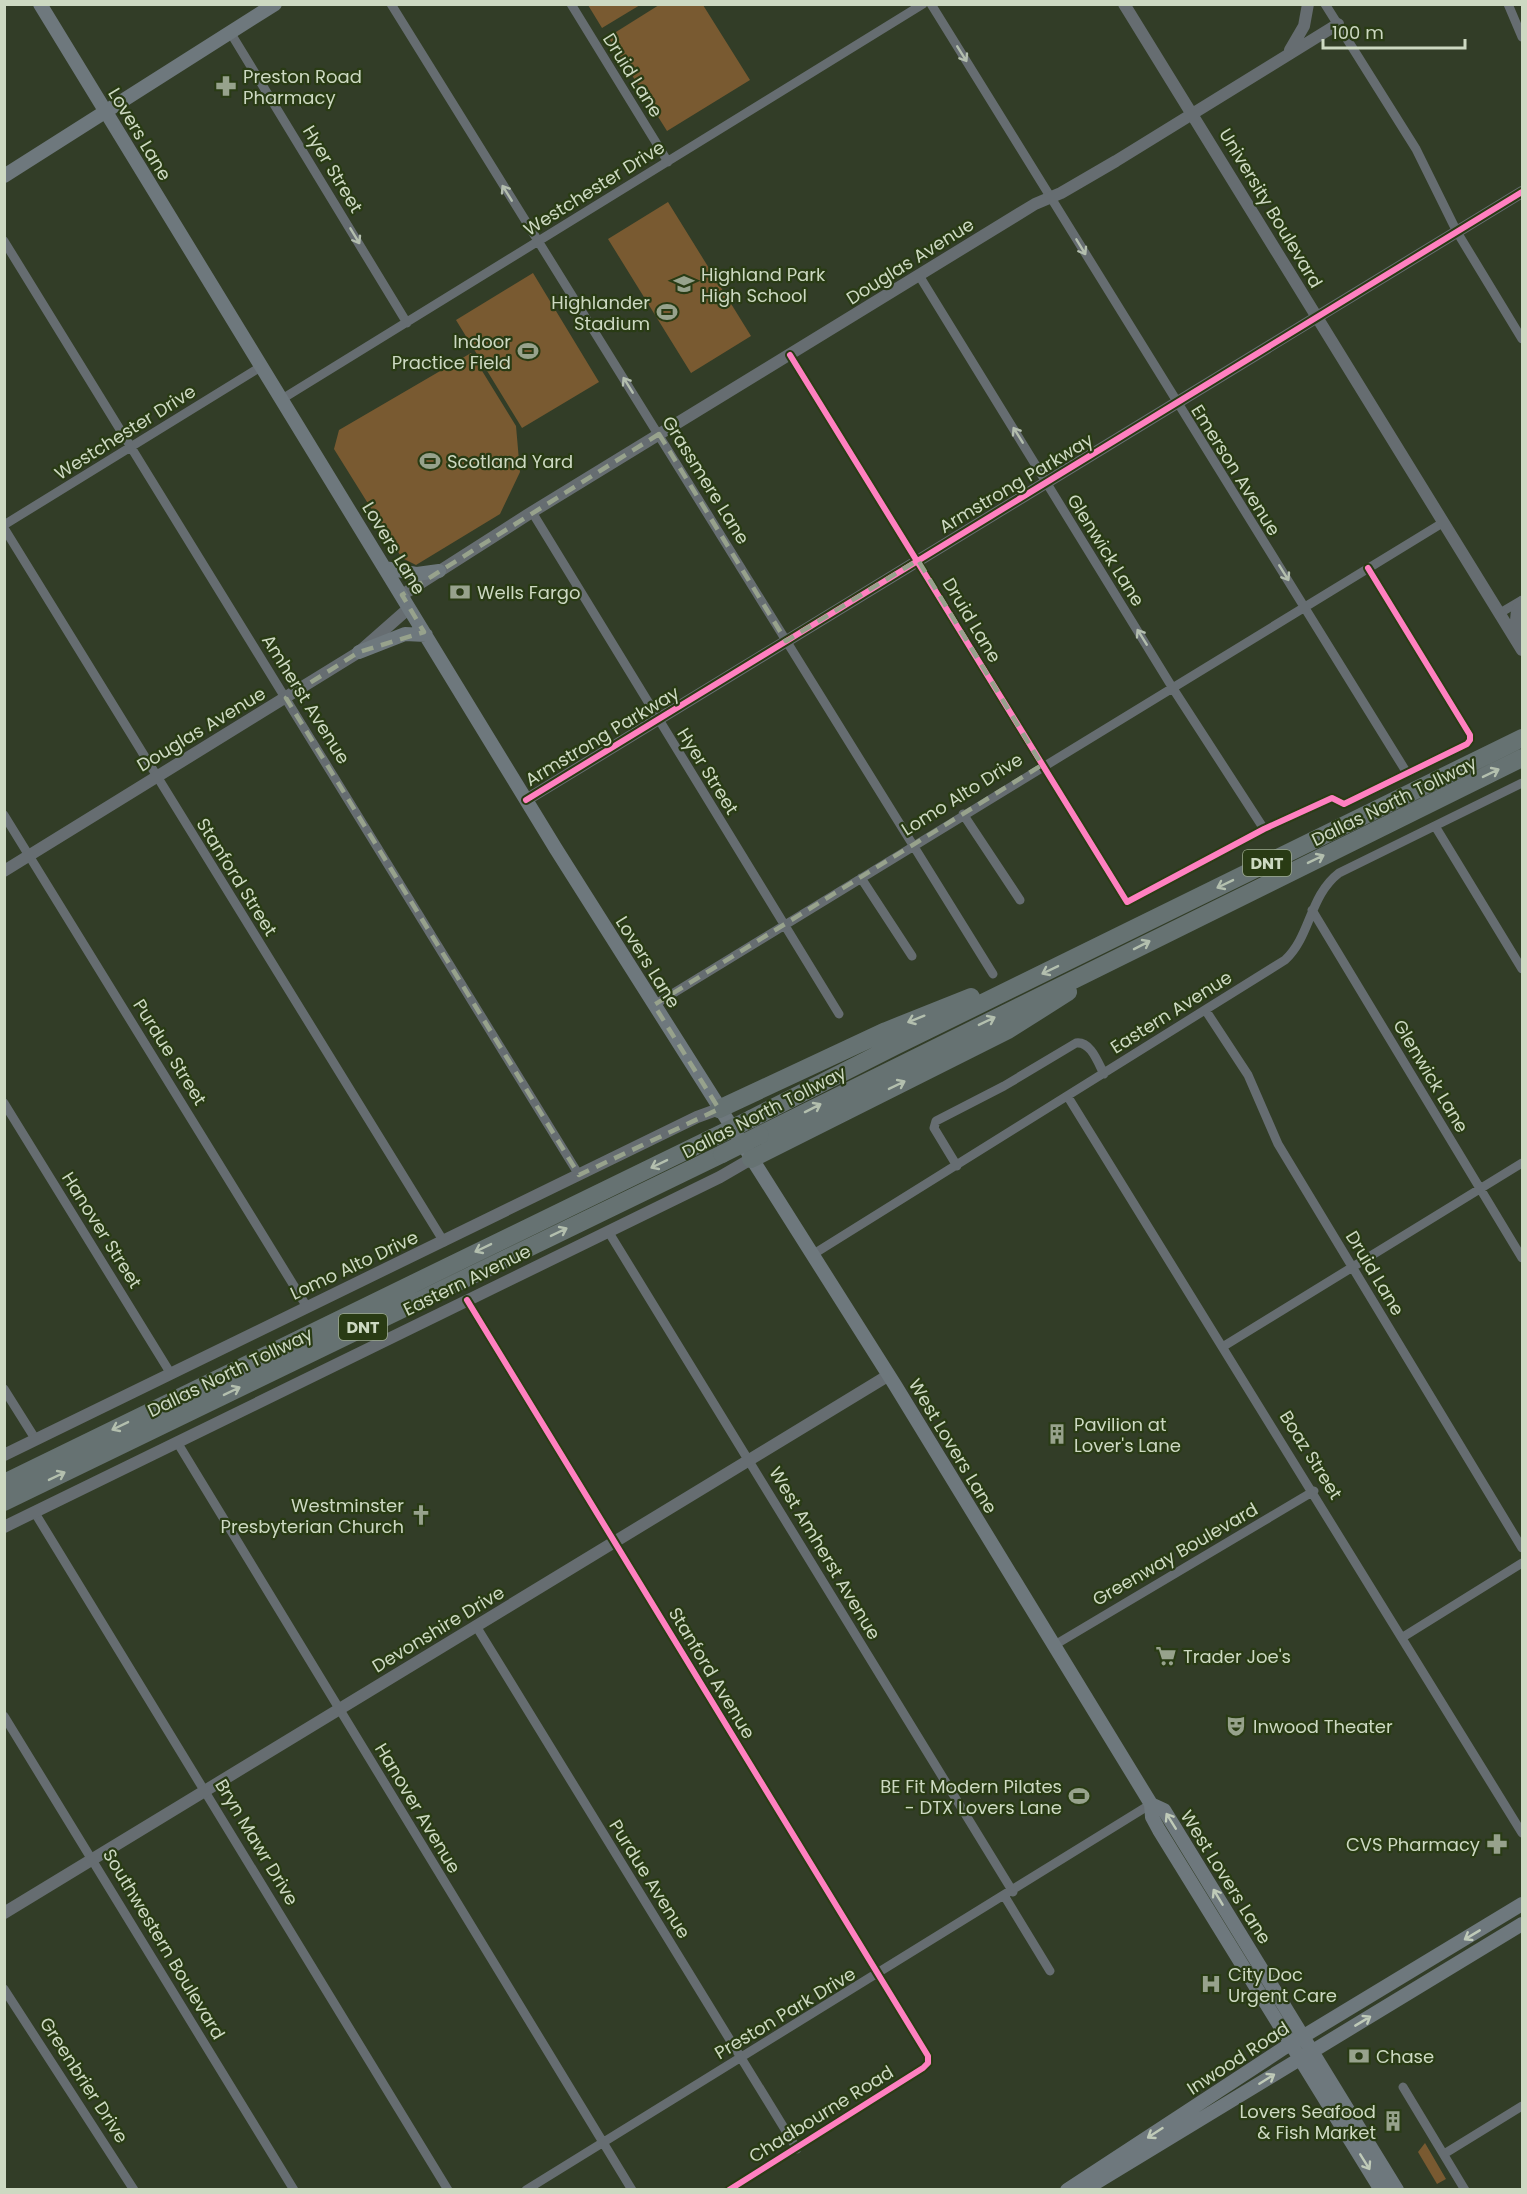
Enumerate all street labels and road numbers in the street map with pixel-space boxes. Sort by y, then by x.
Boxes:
street label: Druid Lane [597,28,669,122]
street label: Lovers Lane [102,83,178,185]
street label: Hyer Street [297,121,369,217]
street label: University Boulevard [1213,123,1329,293]
street label: Westchester Drive [519,134,669,242]
street label: Douglas Avenue [841,212,979,310]
street label: Westchester Drive [50,378,200,486]
street label: Emerson Avenue [1186,400,1286,540]
street label: Grassmere Lane [657,411,755,549]
street label: Armstrong Parkway [934,427,1098,539]
street label: Glenwick Lane [1062,489,1150,611]
street label: Lovers Lane [356,497,432,599]
street label: Druid Lane [937,573,1007,667]
street label: Amherst Avenue [256,629,356,769]
street label: Armstrong Parkway [520,680,684,792]
street label: Douglas Avenue [132,681,270,777]
street label: Hyer Street [671,723,745,819]
street label: Lomo Alto Drive [897,747,1027,841]
street label: Dallas North Tollway [1307,750,1481,852]
street label: Stanford Street [191,813,283,941]
road number: DNT [1243,850,1291,876]
street label: Lovers Lane [610,911,686,1013]
street label: Eastern Avenue [1105,965,1237,1059]
street label: Purdue Street [127,994,213,1110]
street label: Glenwick Lane [1387,1015,1475,1137]
street label: Dallas North Tollway [678,1060,850,1164]
street label: Hanover Street [56,1167,148,1293]
street label: Lomo Alto Drive [286,1224,422,1306]
street label: Druid Lane [1340,1226,1410,1320]
street label: Eastern Avenue [399,1238,535,1322]
road number: DNT [339,1314,387,1340]
street label: Dallas North Tollway [143,1321,317,1423]
street label: West Lovers Lane [903,1374,1003,1518]
street label: Boaz Street [1274,1406,1348,1504]
street label: West Amherst Avenue [763,1462,887,1644]
street label: Greenway Boulevard [1088,1496,1262,1612]
street label: Devonshire Drive [367,1580,509,1678]
street label: Stanford Avenue [663,1602,761,1744]
street label: Hanover Avenue [369,1738,467,1878]
street label: Bryn Mawr Drive [209,1774,305,1910]
street label: West Lovers Lane [1175,1805,1277,1949]
street label: Purdue Avenue [603,1815,697,1943]
street label: Southwestern Boulevard [97,1844,231,2044]
street label: Preston Park Drive [710,1961,860,2065]
street label: Greenbrier Drive [34,2012,134,2148]
street label: Inwood Road [1182,2016,1294,2100]
street label: Chadbourne Road [744,2059,898,2169]

